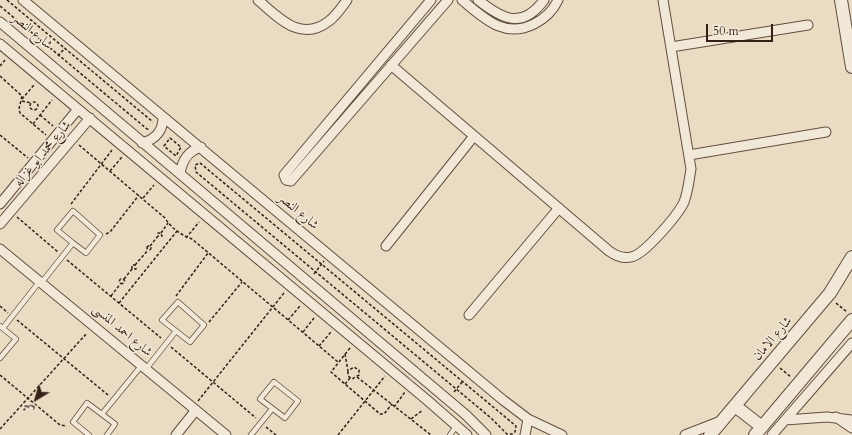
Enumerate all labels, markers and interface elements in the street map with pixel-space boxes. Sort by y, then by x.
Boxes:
street label: شارع النصر [9,11,55,53]
scale bar [708,16,775,42]
text: 50 m [713,23,739,39]
street label: شارع محمد ابو غزاله [11,118,75,190]
street label: شارع النصر [275,191,321,233]
street label: شارع احمد المنسى [89,302,155,360]
street label: شارع الامان [750,314,796,364]
north arrow [16,379,56,419]
text: ش [19,400,37,418]

